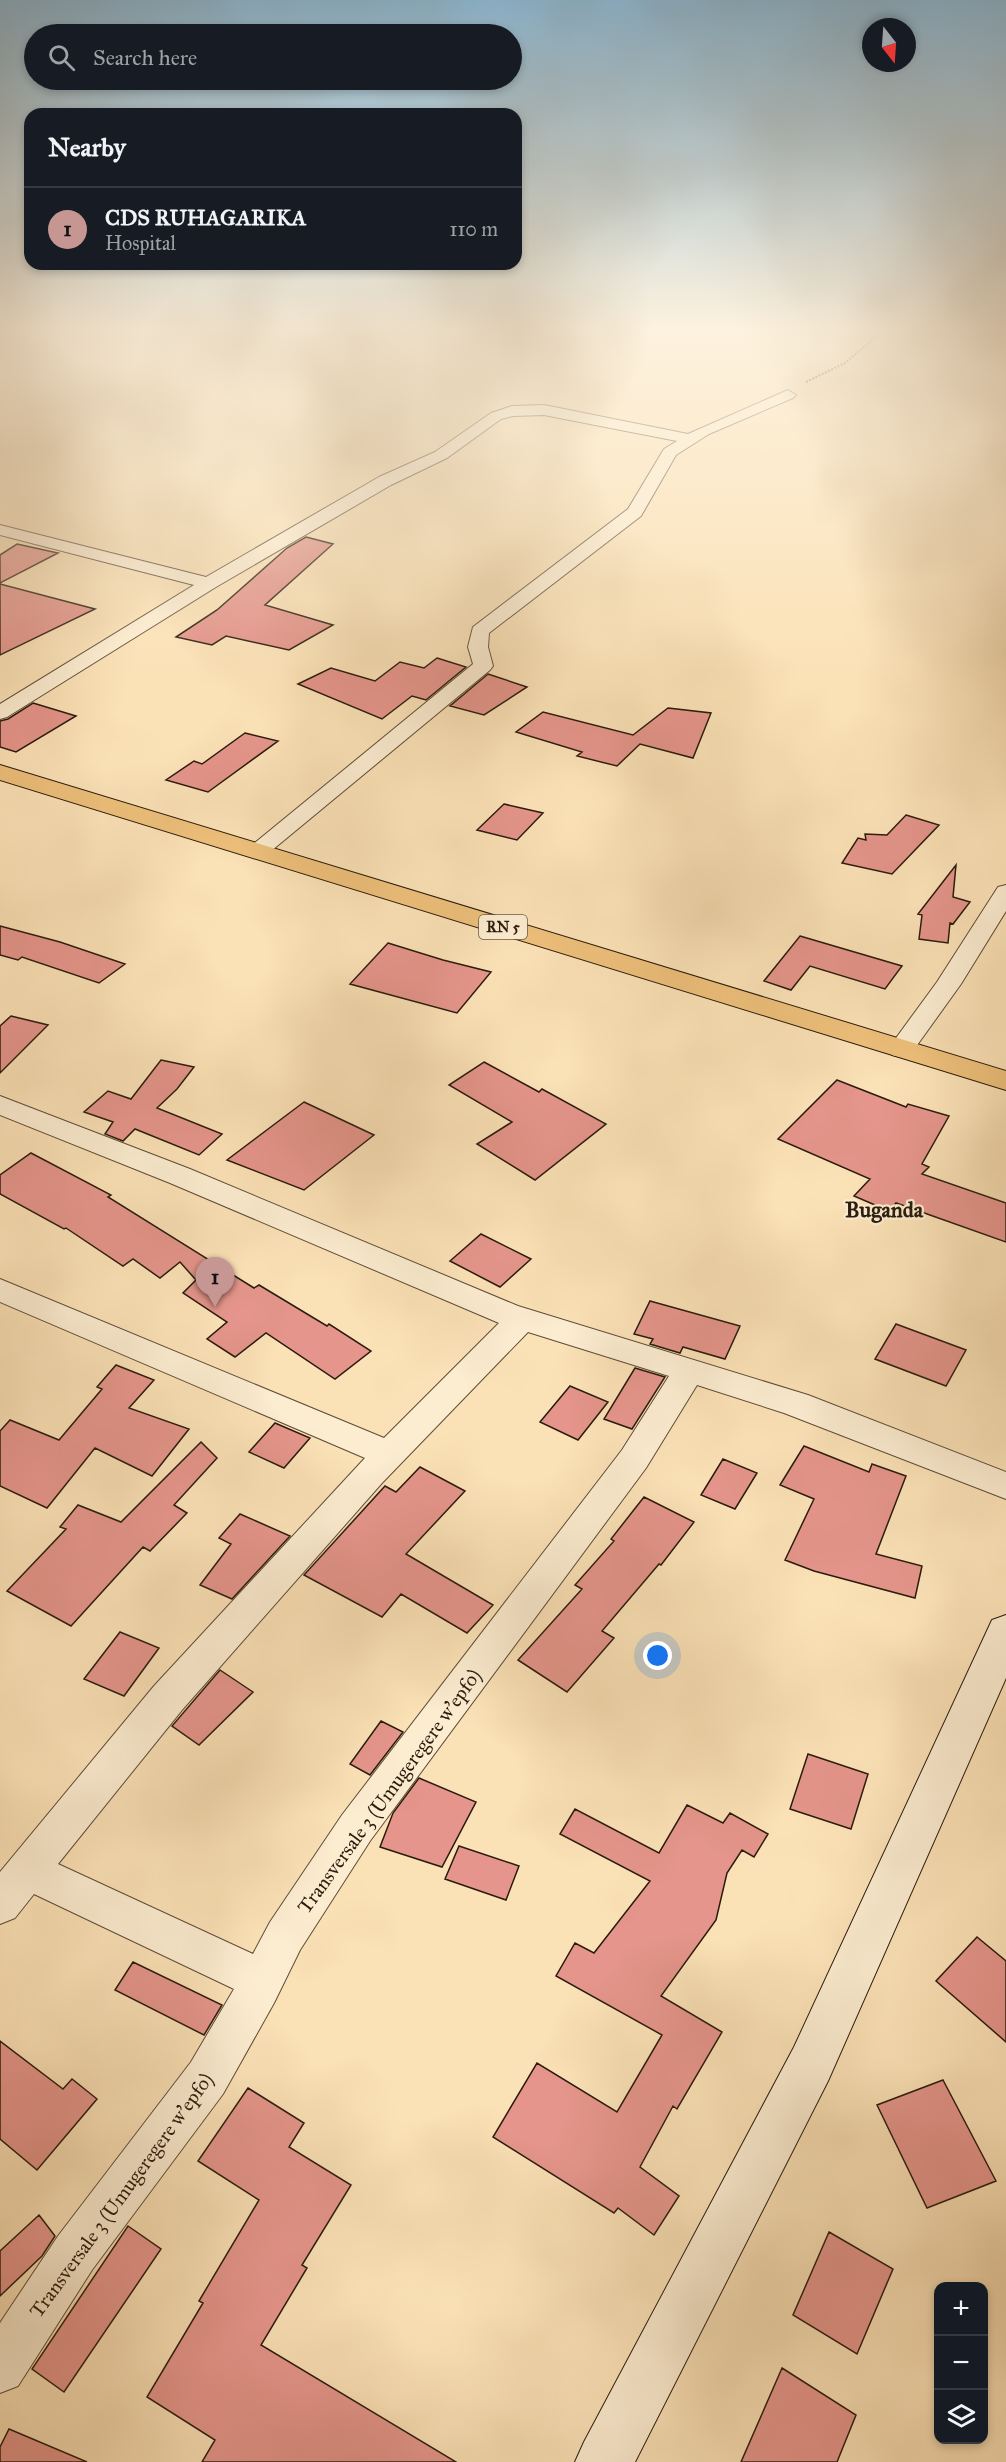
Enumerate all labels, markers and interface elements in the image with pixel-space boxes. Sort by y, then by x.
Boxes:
north arrow [862,18,916,72]
search box [24,24,522,90]
icon: search [45,41,78,74]
text: Search here [93,44,197,71]
text: Nearby [48,131,126,163]
text: CDS RUHAGARIKA [105,204,306,231]
text: 1 [64,217,71,241]
text: 110 m [450,217,498,241]
text: Hospital [105,231,176,255]
road number: RN 5 [479,915,527,939]
district label: Buganda [845,1196,924,1223]
pin: 1 [196,1258,234,1307]
your location [643,1641,672,1670]
street label: Transversale 3 (Umugeregere w'epfo) [292,1664,487,1919]
street label: Transversale 3 (Umugeregere w'epfo) [24,2068,219,2323]
map controls [934,2282,988,2444]
button: + [934,2282,988,2336]
button: − [934,2336,988,2390]
button: layers [934,2390,988,2444]

